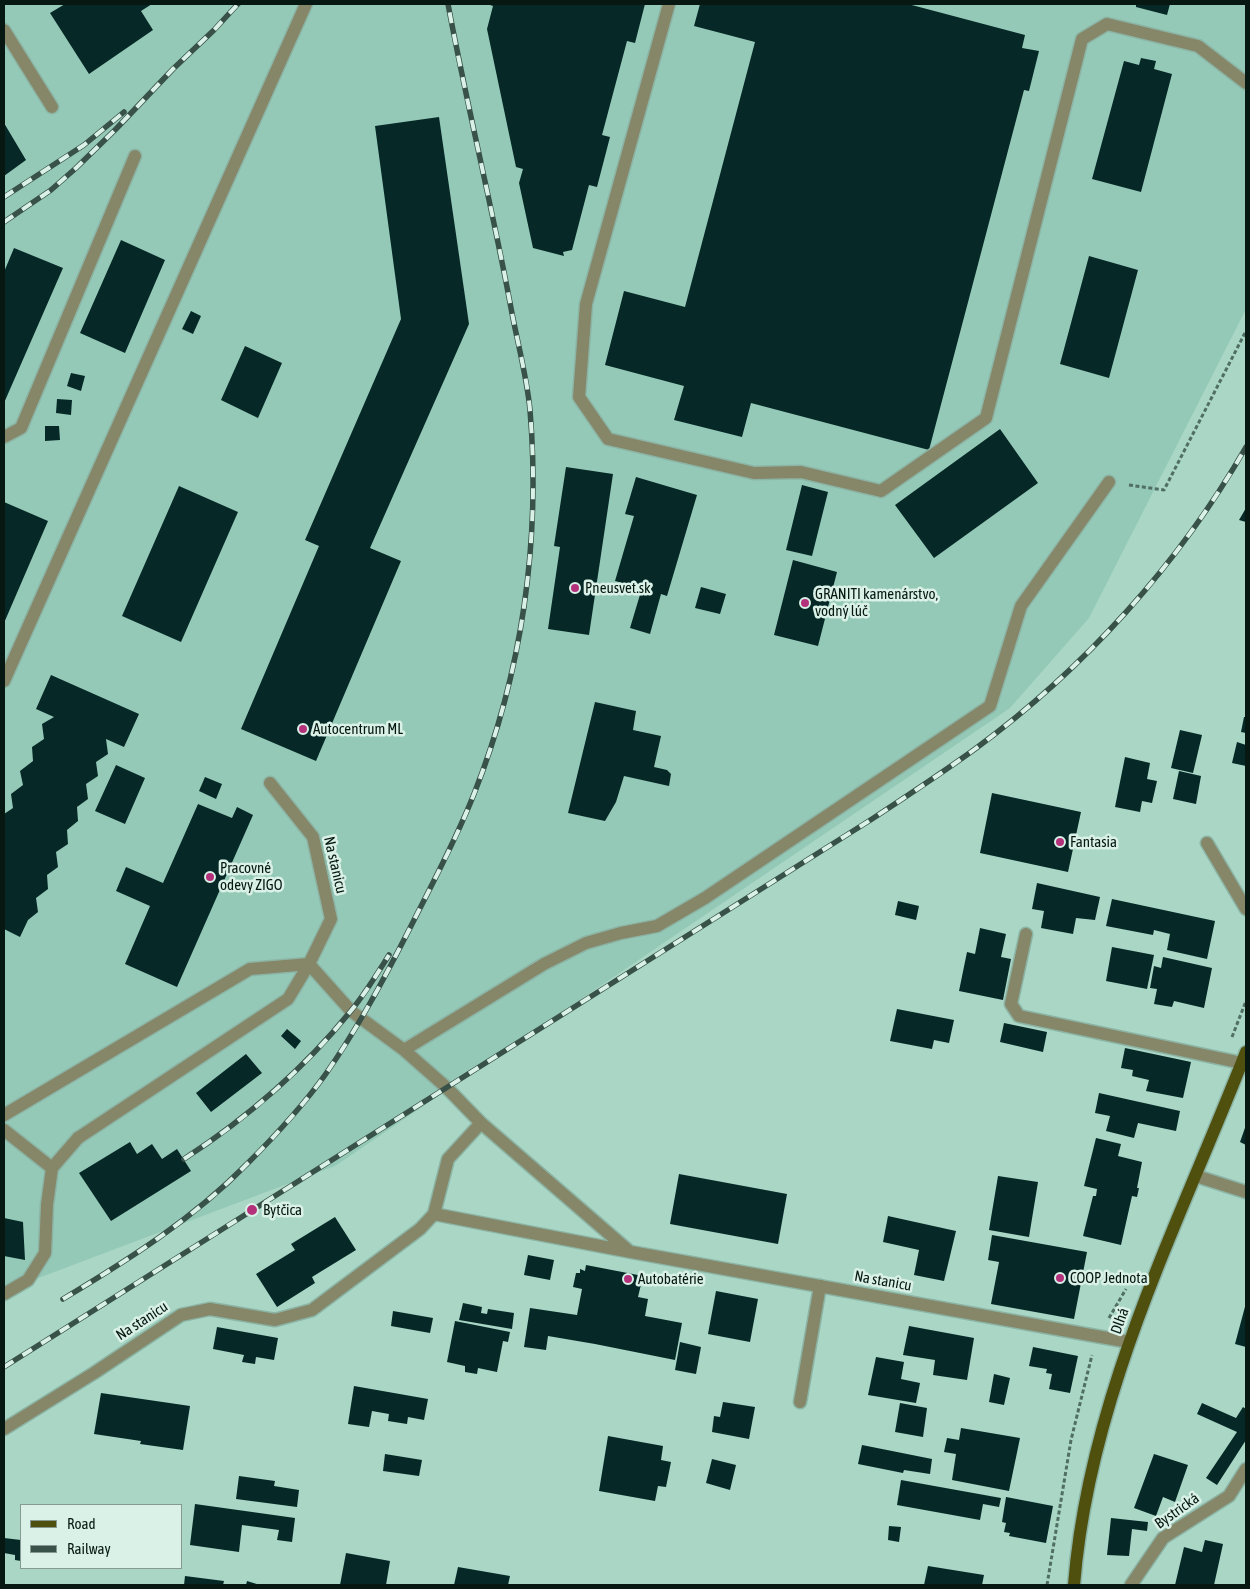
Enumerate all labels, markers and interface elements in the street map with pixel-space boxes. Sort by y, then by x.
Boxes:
place label: Pneusvet.sk [585,579,651,597]
marker: Pneusvet.sk [569,582,581,594]
place label: GRANITI kamenárstvo, vodný lúč [815,585,938,620]
marker: GRANITI kamenárstvo, vodný lúč [799,597,811,609]
place label: Autocentrum ML [313,720,403,738]
marker: Autocentrum ML [297,723,309,735]
place label: Fantasia [1070,833,1117,851]
street label: Na stanicu [320,835,350,895]
marker: Fantasia [1054,836,1066,848]
place label: Pracovné odevy ZIGO [220,859,283,894]
marker: Pracovné odevy ZIGO [204,871,216,883]
place label: Bytčica [263,1201,302,1219]
marker: Bytčica [245,1203,259,1217]
street label: Na stanicu [853,1267,913,1295]
place label: COOP Jednota [1070,1269,1148,1287]
place label: Autobatérie [638,1270,704,1288]
marker: COOP Jednota [1054,1272,1066,1284]
marker: Autobatérie [622,1273,634,1285]
street label: Na stanicu [113,1298,171,1344]
street label: Dlhá [1107,1305,1133,1337]
street label: Bystrická [1151,1489,1203,1533]
legend [20,1504,182,1569]
text: Road [67,1515,96,1532]
text: Railway [67,1540,111,1557]

